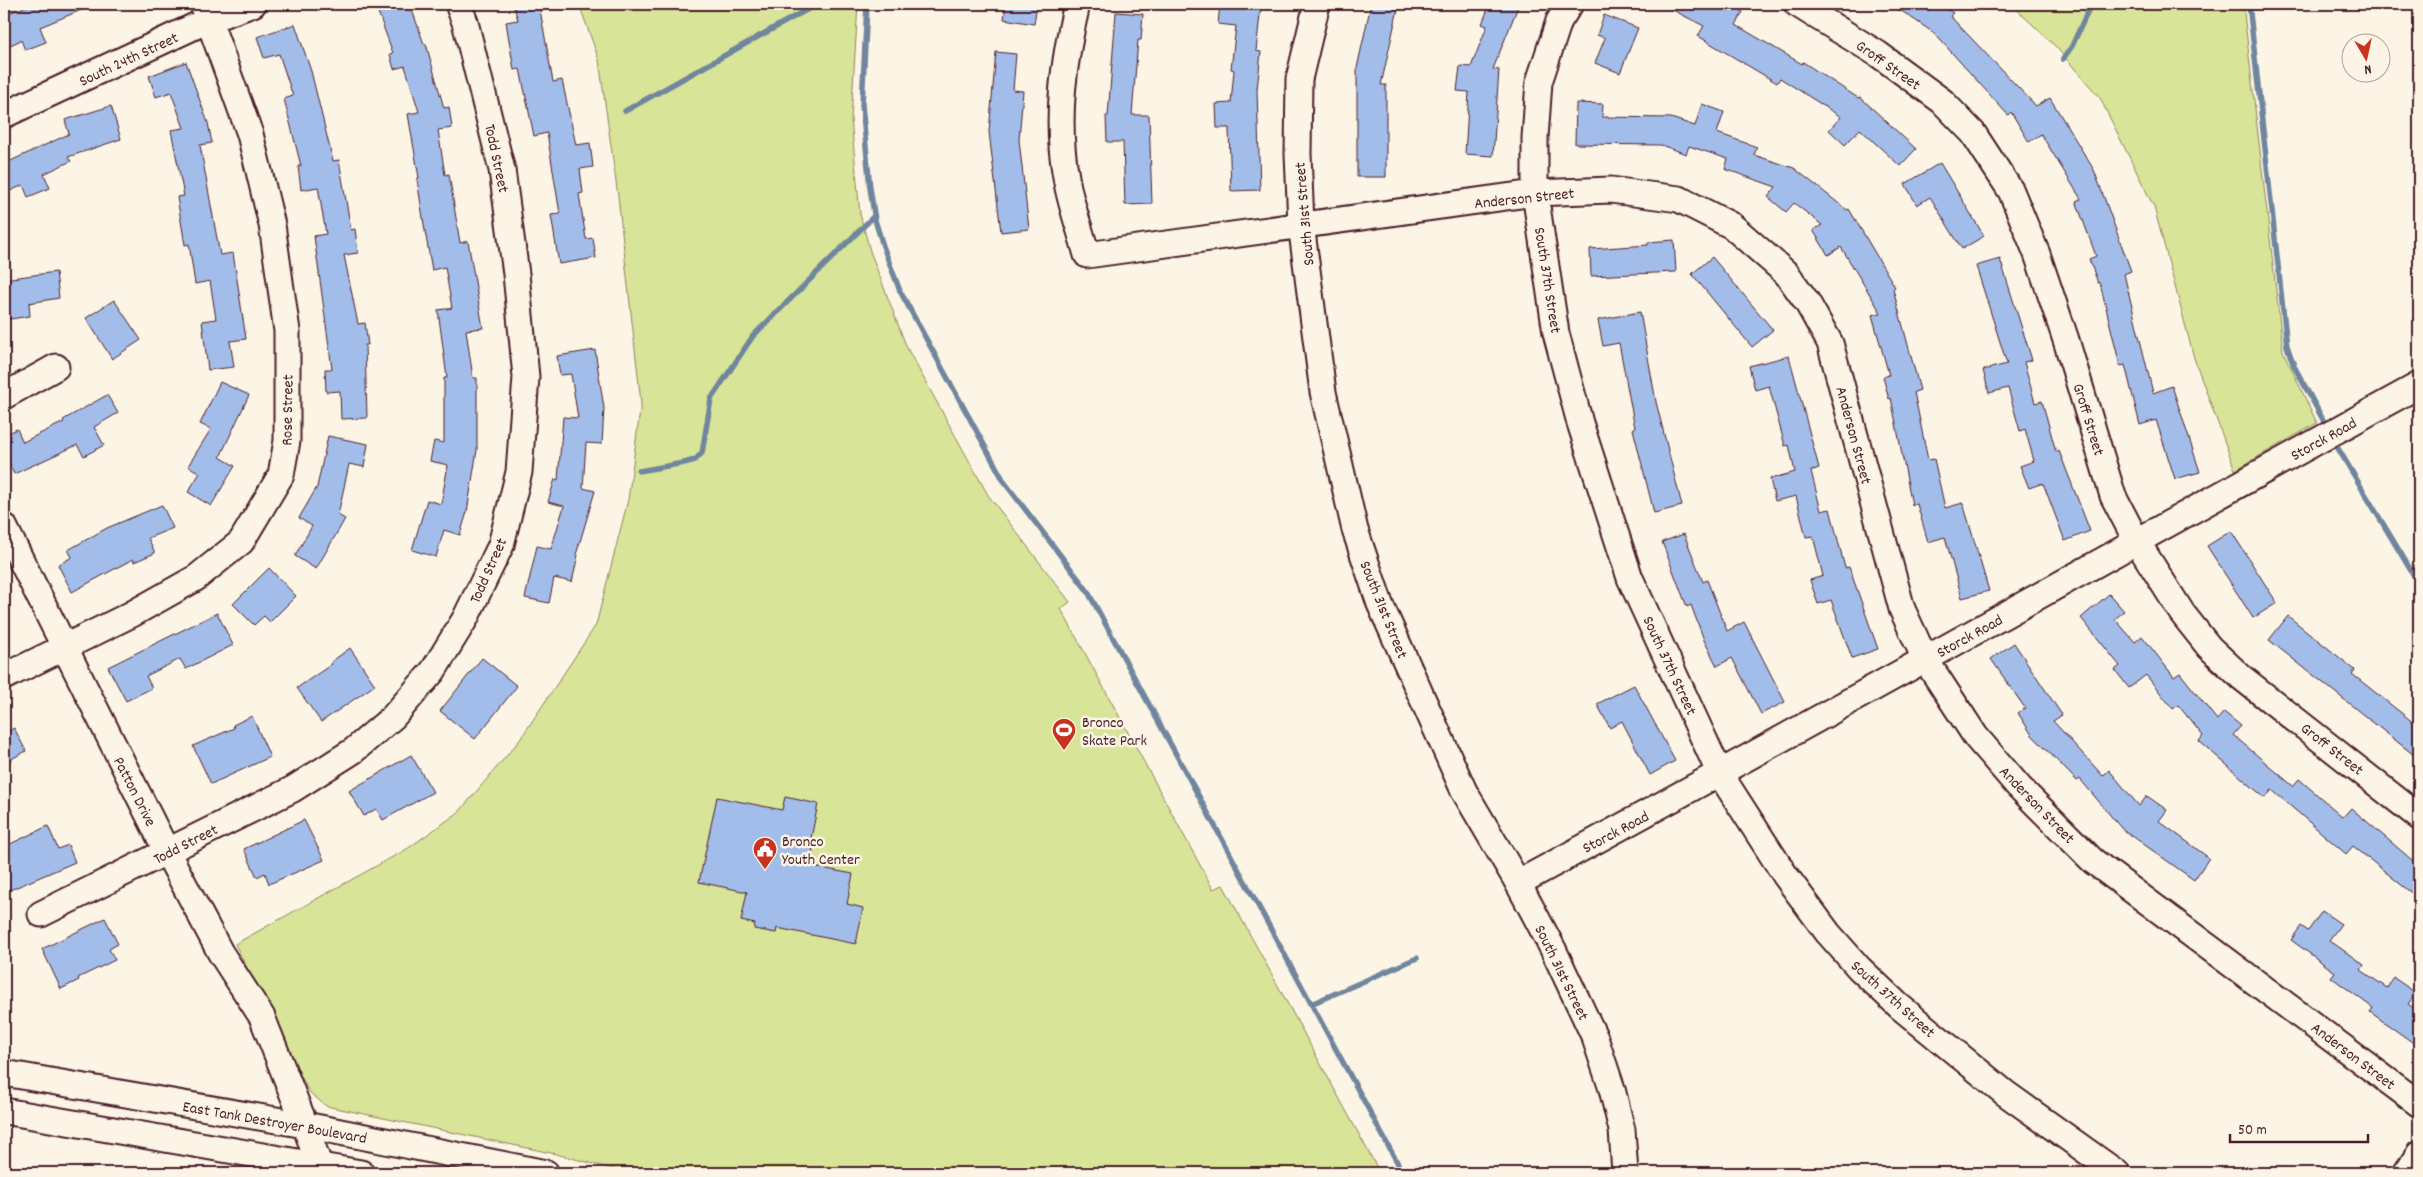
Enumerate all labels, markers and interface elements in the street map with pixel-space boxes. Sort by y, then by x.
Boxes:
street label: South 24th Street [76,27,183,93]
north arrow [2340,32,2390,82]
street label: Groff Street [1850,35,1925,97]
text: N [2363,58,2373,79]
street label: Todd Street [477,122,514,195]
street label: South 31st Street [1290,161,1321,266]
street label: Anderson Street [1473,183,1575,216]
street label: South 37th Street [1527,226,1566,335]
street label: Rose Street [276,374,301,446]
street label: Groff Street [2066,381,2110,459]
street label: Anderson Street [1828,384,1877,487]
street label: Storck Road [2287,413,2362,468]
street label: Todd Street [465,534,514,608]
street label: South 31st Street [1353,558,1413,662]
street label: Storck Road [1933,610,2008,665]
street label: South 37th Street [1636,613,1702,719]
place label: Bronco Skate Park [1082,712,1147,753]
sports icon: Bronco Skate Park [1051,717,1077,751]
street label: Groff Street [2295,718,2368,782]
street label: Patton Drive [106,753,161,831]
street label: Anderson Street [1993,762,2079,850]
street label: Storck Road [1579,806,1654,860]
street label: Todd Street [150,819,222,871]
place label: Bronco Youth Center [782,831,860,872]
public building icon: Bronco Youth Center [752,836,778,870]
street label: South 31st Street [1528,921,1594,1025]
street label: South 37th Street [1845,956,1940,1044]
street label: Anderson Street [2305,1018,2400,1096]
street label: East Tank Destroyer Boulevard [181,1096,369,1151]
scale bar [2230,1112,2368,1144]
text: 50 m [2238,1120,2267,1142]

